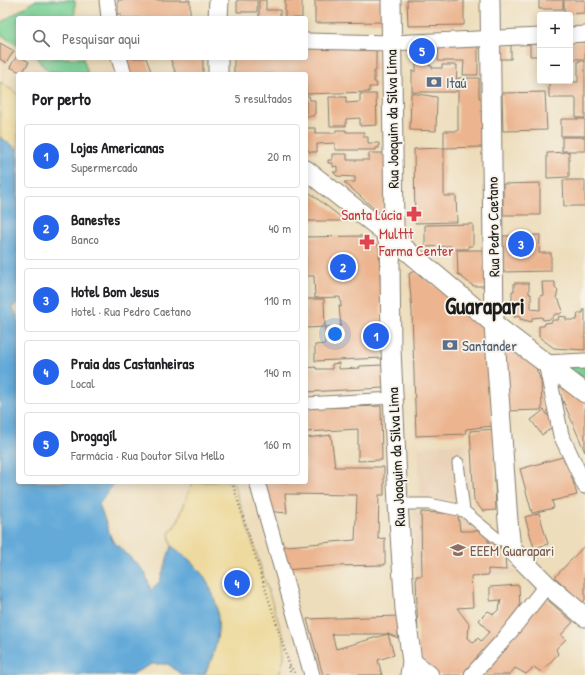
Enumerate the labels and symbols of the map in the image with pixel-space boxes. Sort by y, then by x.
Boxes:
pin: 5 [409,36,435,66]
street label: Rua Joaquim da Silva Lima [380,49,404,189]
place label: Itaú [446,72,467,93]
bank icon: Itaú [425,73,443,91]
street label: Rua Pedro Caetano [482,177,504,277]
place label: Santa Lúcia [341,204,402,225]
pharmacy icon: Santa Lúcia [405,205,423,223]
place label: Multtt Farma Center [378,223,454,261]
pin: 3 [508,229,534,259]
pharmacy icon: Multtt Farma Center [358,233,376,251]
pin: 2 [330,252,356,282]
district label: Guarapari [445,290,525,322]
pin: 1 [363,321,389,351]
your location [325,324,345,344]
place label: Santander [462,335,517,356]
bank icon: Santander [441,336,459,354]
street label: Rua Joaquim da Silva Lima [382,387,410,527]
place label: EEEM Guarapari [470,540,554,561]
school or university icon: EEEM Guarapari [449,541,467,559]
pin: 4 [224,568,250,598]

